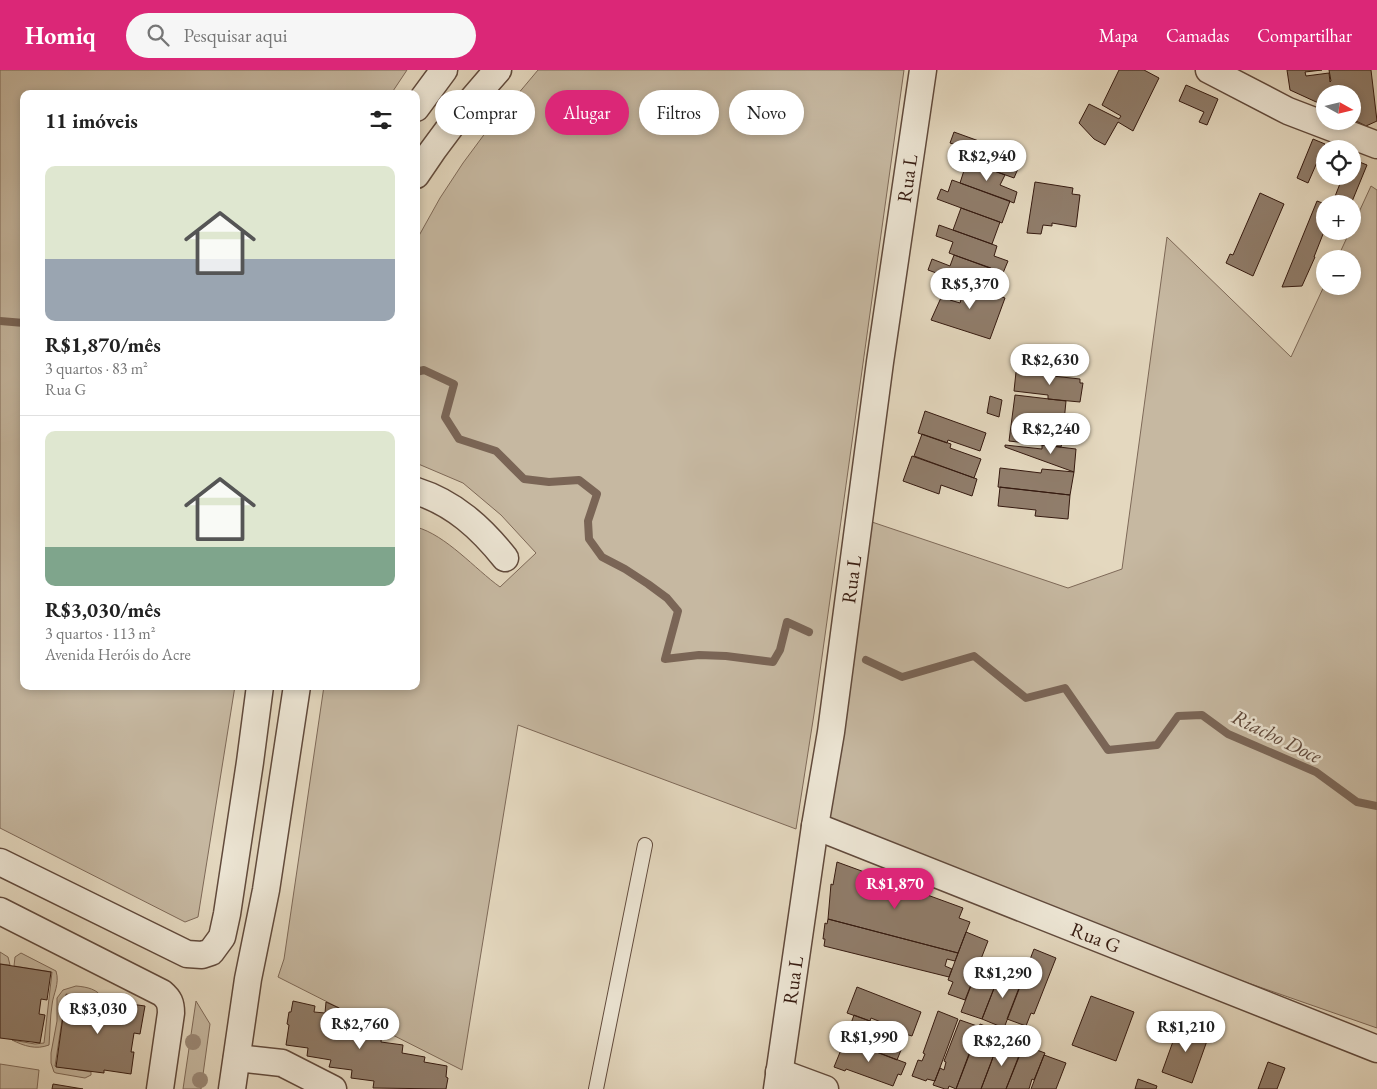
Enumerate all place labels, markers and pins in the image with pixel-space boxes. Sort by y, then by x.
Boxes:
pin: R$2,940 [941,140,1033,182]
pin: R$5,370 [924,268,1016,310]
pin: R$2,630 [1004,344,1096,386]
pin: R$2,240 [1005,412,1097,455]
pin: R$1,870 [849,868,941,910]
pin: R$1,290 [957,956,1049,999]
pin: R$3,030 [52,992,144,1035]
pin: R$2,760 [314,1008,406,1050]
pin: R$1,210 [1140,1010,1232,1053]
pin: R$1,990 [823,1020,915,1063]
pin: R$2,260 [956,1024,1048,1067]

